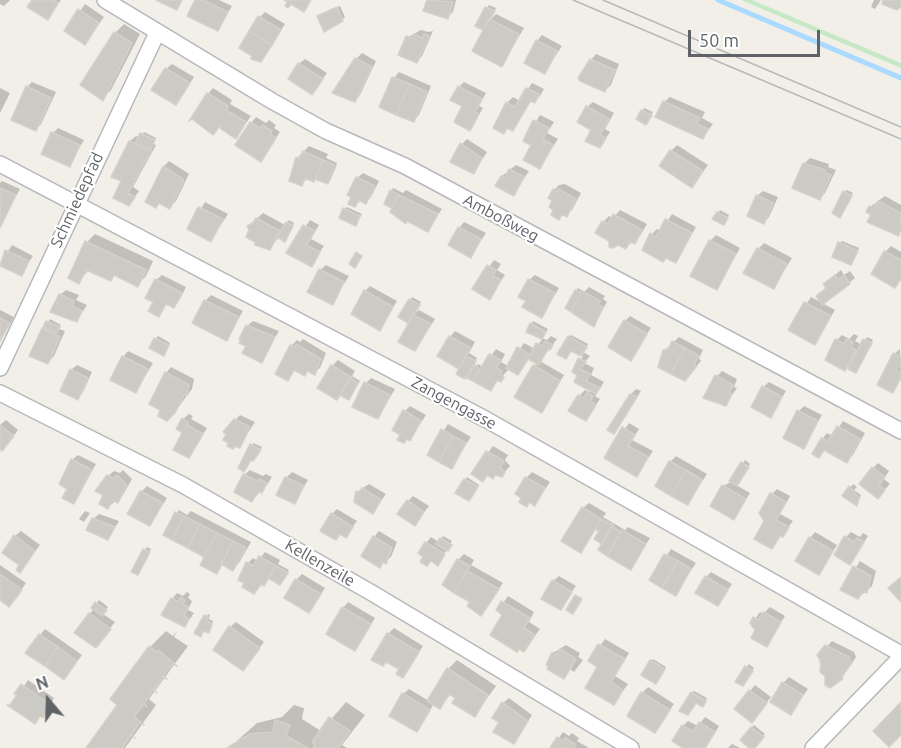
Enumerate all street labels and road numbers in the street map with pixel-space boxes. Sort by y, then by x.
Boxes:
street label: Schmiedepfad [47,149,107,251]
street label: Amboßweg [460,190,542,246]
street label: Zangengasse [408,373,500,433]
street label: Kellenzeile [282,535,358,591]

